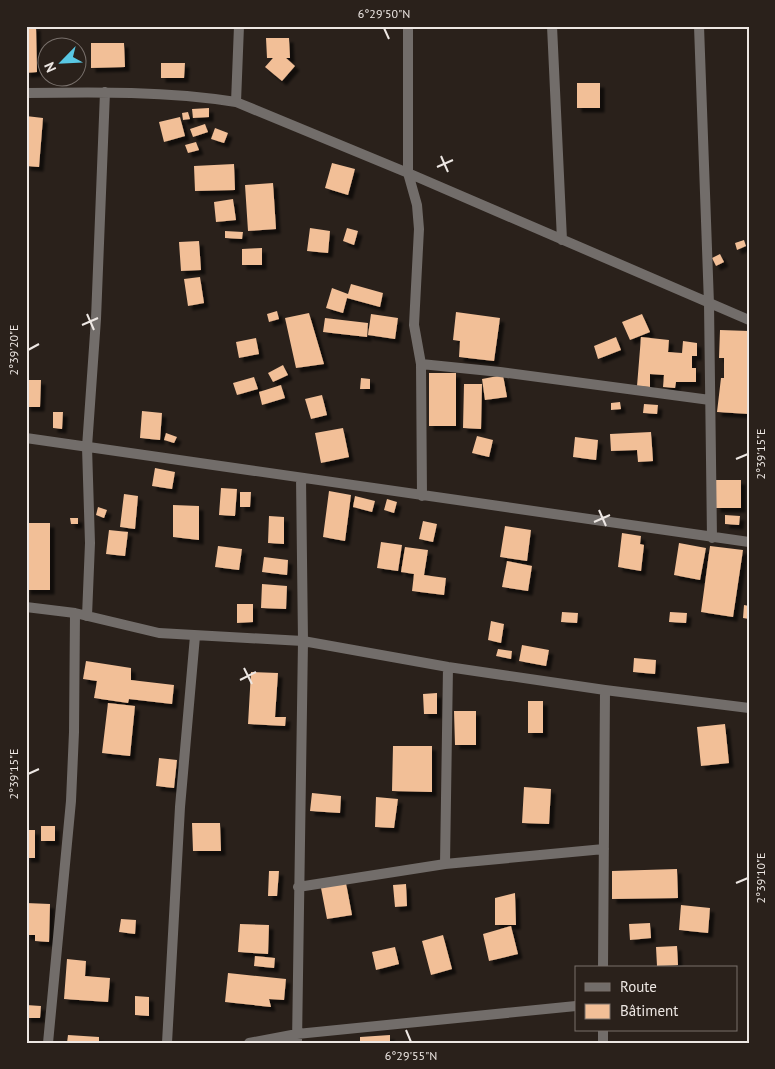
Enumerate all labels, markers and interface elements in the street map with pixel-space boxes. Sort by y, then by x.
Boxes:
text: 6°29'50"N [358,6,410,21]
north arrow [38,38,88,88]
text: N [40,59,60,75]
text: 2°39'20"E [6,325,21,375]
text: 2°39'15"E [753,429,768,479]
text: 2°39'15"E [6,749,21,799]
text: 2°39'10"E [753,853,768,903]
legend [575,966,738,1032]
text: Route [620,977,657,996]
text: Bâtiment [620,1001,678,1020]
text: 6°29'55"N [385,1048,437,1063]

